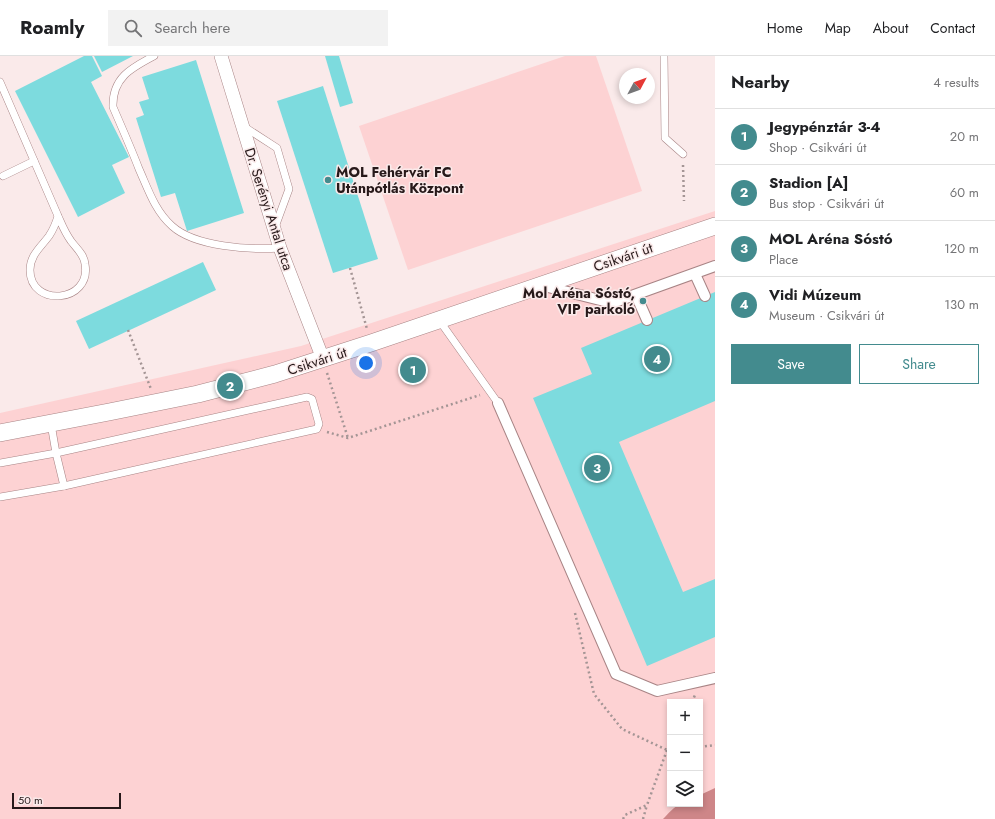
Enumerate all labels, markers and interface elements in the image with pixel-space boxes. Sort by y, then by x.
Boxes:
search box [108,10,388,46]
text: Roamly [20,14,84,41]
icon: search [122,17,144,39]
text: Search here [154,17,230,39]
text: Home [767,18,803,38]
text: Map [825,18,851,38]
text: About [873,18,908,38]
text: Contact [930,18,975,38]
north arrow [619,68,655,104]
text: Nearby [731,70,789,94]
text: 4 results [933,73,979,92]
text: Jegypénztár 3-4 [769,116,881,138]
text: 1 [741,127,747,146]
text: 20 m [950,127,979,146]
text: Shop · Csikvári út [769,138,866,157]
street label: Dr. Serényi Antal utca [240,145,298,273]
place label: MOL Fehérvár FC Utánpótlás Központ [336,162,464,198]
text: Stadion [A] [769,172,849,194]
marker: MOL Fehérvár FC Utánpótlás Központ [323,175,333,185]
text: 2 [740,183,748,202]
text: 60 m [950,183,979,202]
text: Bus stop · Csikvári út [769,194,884,213]
text: MOL Aréna Sóstó [769,228,893,250]
street label: Csikvári út [591,237,656,276]
text: 3 [740,239,748,258]
text: 120 m [944,239,979,258]
text: Place [769,250,798,269]
place label: Mol Aréna Sóstó, VIP parkoló [523,283,635,319]
text: Vidi Múzeum [769,284,861,306]
text: 4 [739,295,749,314]
text: 130 m [944,295,979,314]
marker: Mol Aréna Sóstó, VIP parkoló [638,296,648,306]
text: Museum · Csikvári út [769,306,884,325]
street label: Csikvári út [285,342,350,380]
pin: 4 [644,344,670,374]
button: Save [731,344,851,384]
button: Share [859,344,979,384]
your location [356,353,376,373]
pin: 1 [400,355,426,385]
pin: 2 [217,371,243,401]
pin: 3 [584,453,610,483]
map controls [667,699,703,807]
button: + [667,699,703,735]
button: − [667,735,703,771]
button: layers [667,771,703,807]
scale bar [12,791,121,810]
text: 50 m [18,792,43,808]

